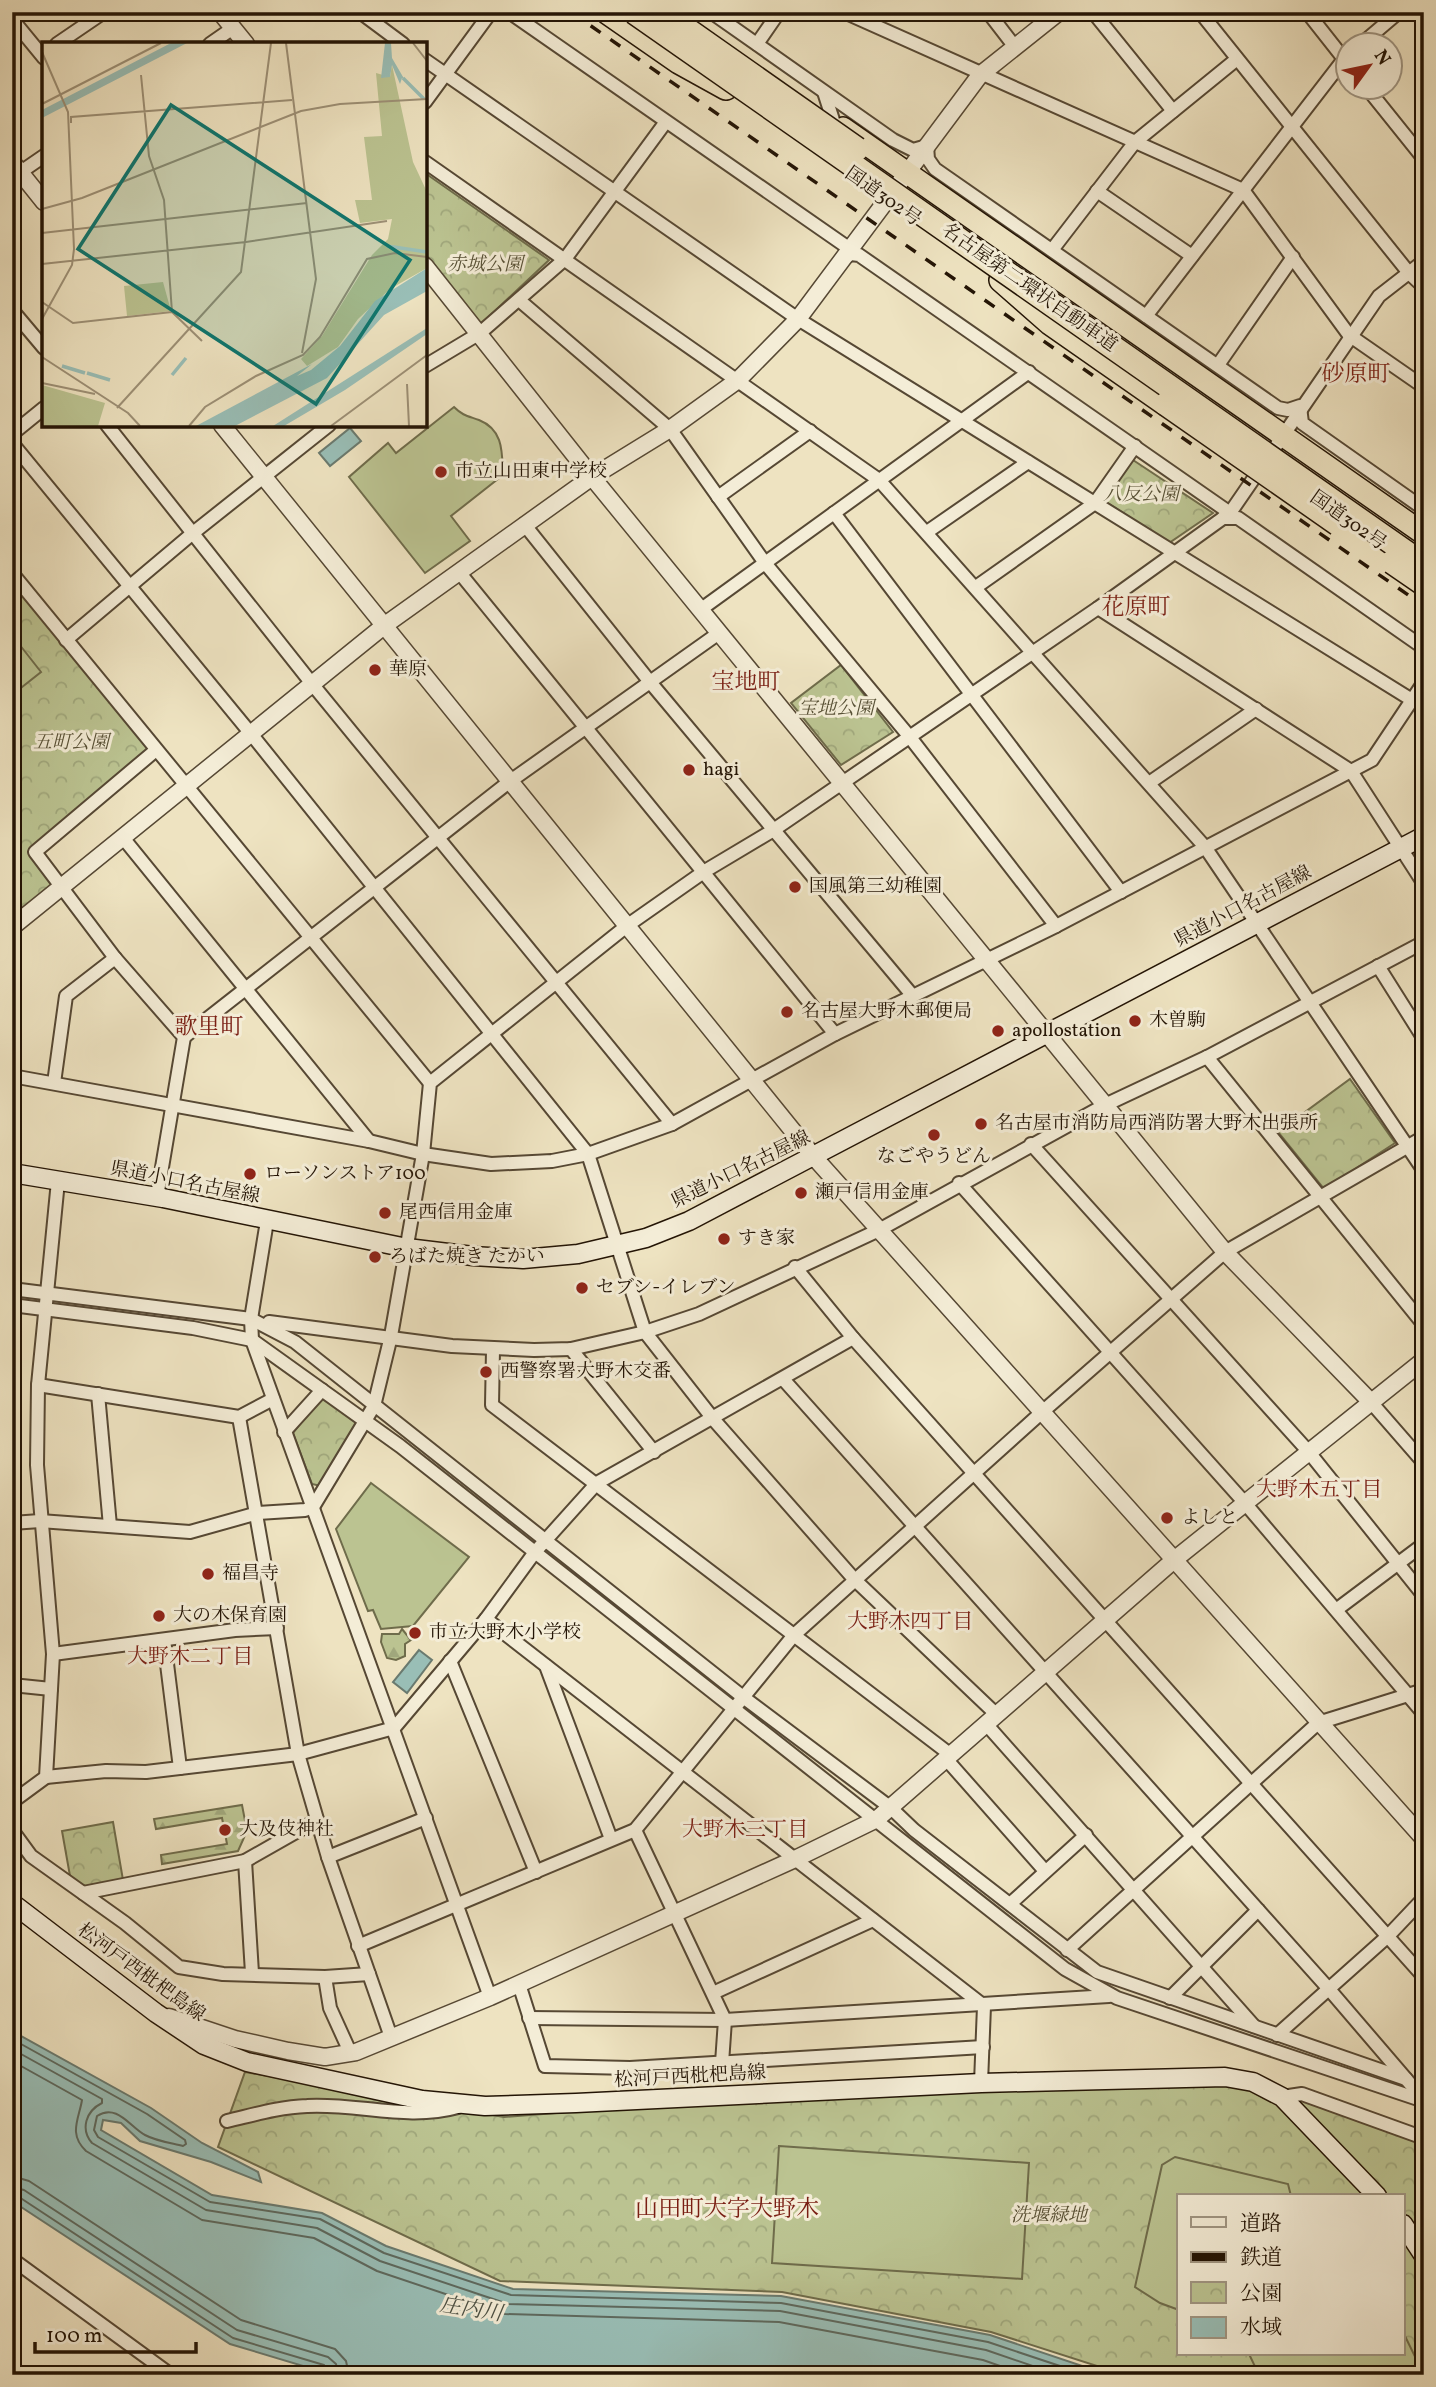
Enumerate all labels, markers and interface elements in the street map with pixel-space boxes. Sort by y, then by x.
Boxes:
north arrow [1334,32,1404,102]
inset map [42,42,427,427]
text: N [1367,45,1396,71]
street label: 国道302号 [840,161,926,233]
street label: 名古屋第二環状自動車道 [936,217,1122,359]
park label: 赤城公園 [447,252,526,278]
district label: 砂原町 [1322,359,1391,391]
place label: 市立山田東中学校 [455,459,607,485]
marker: 市立山田東中学校 [433,464,449,480]
park label: 八反公園 [1103,482,1182,508]
street label: 国道302号 [1305,485,1391,557]
district label: 花原町 [1102,592,1171,624]
place label: 華原 [389,657,427,683]
marker: 華原 [367,662,383,678]
district label: 宝地町 [712,667,781,699]
park label: 宝地公園 [798,696,877,722]
park label: 五町公園 [33,730,112,756]
place label: hagi [703,757,739,783]
marker: hagi [681,762,697,778]
street label: 県道小口名古屋線 [1170,860,1316,954]
place label: 国風第三幼稚園 [809,874,942,900]
marker: 国風第三幼稚園 [787,879,803,895]
place label: 名古屋大野木郵便局 [801,999,972,1025]
marker: 名古屋大野木郵便局 [779,1004,795,1020]
place label: 木曽駒 [1149,1008,1206,1034]
district label: 歌里町 [175,1012,244,1044]
marker: 木曽駒 [1127,1013,1143,1029]
place label: apollostation [1012,1018,1122,1044]
marker: apollostation [990,1023,1006,1039]
place label: 名古屋市消防局西消防署大野木出張所 [995,1111,1318,1137]
marker: 名古屋市消防局西消防署大野木出張所 [973,1116,989,1132]
street label: 県道小口名古屋線 [667,1125,815,1215]
marker: なごやうどん [926,1127,942,1143]
place label: なごやうどん [877,1144,991,1170]
street label: 県道小口名古屋線 [108,1156,262,1210]
place label: ローソンストア100 [264,1161,426,1187]
marker: ローソンストア100 [242,1166,258,1182]
place label: 瀬戸信用金庫 [815,1180,929,1206]
marker: 瀬戸信用金庫 [793,1185,809,1201]
place label: 尾西信用金庫 [399,1200,513,1226]
marker: 尾西信用金庫 [377,1205,393,1221]
place label: すき家 [738,1226,795,1252]
marker: すき家 [716,1231,732,1247]
place label: ろばた焼き たかい [389,1244,545,1270]
marker: ろばた焼き たかい [367,1249,383,1265]
place label: セブン-イレブン [596,1275,735,1301]
marker: セブン-イレブン [574,1280,590,1296]
place label: 西警察署大野木交番 [500,1359,671,1385]
marker: 西警察署大野木交番 [478,1364,494,1380]
district label: 大野木五丁目 [1256,1476,1382,1505]
place label: よしと [1181,1505,1238,1531]
marker: よしと [1159,1510,1175,1526]
place label: 福昌寺 [222,1561,279,1587]
marker: 福昌寺 [200,1566,216,1582]
place label: 大の木保育園 [173,1603,287,1629]
marker: 大の木保育園 [151,1608,167,1624]
district label: 大野木四丁目 [847,1608,973,1637]
place label: 市立大野木小学校 [429,1620,581,1646]
marker: 市立大野木小学校 [407,1625,423,1641]
district label: 大野木二丁目 [127,1643,253,1672]
district label: 大野木三丁目 [682,1816,808,1845]
place label: 大及伎神社 [239,1817,334,1843]
marker: 大及伎神社 [217,1822,233,1838]
street label: 松河戸西枇杷島線 [72,1918,210,2028]
street label: 松河戸西枇杷島線 [613,2060,767,2094]
district label: 山田町大字大野木 [635,2194,819,2226]
legend [1177,2194,1404,2356]
park label: 洗堰緑地 [1011,2203,1089,2229]
text: 道路 [1240,2210,1282,2239]
text: 鉄道 [1240,2244,1282,2273]
text: 公園 [1240,2280,1282,2309]
water label: 庄内川 [438,2291,506,2330]
scale bar [35,2310,196,2354]
text: 水域 [1240,2314,1282,2343]
text: 100 m [46,2322,103,2351]

